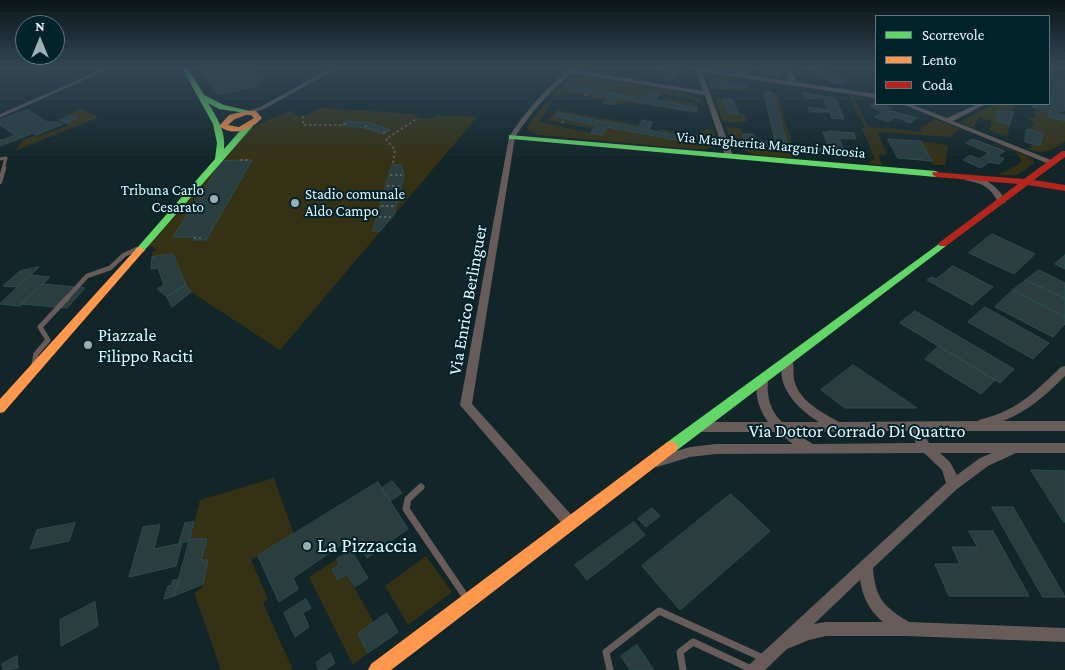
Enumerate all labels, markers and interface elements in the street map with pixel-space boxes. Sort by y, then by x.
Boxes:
north arrow [15,15,65,65]
legend [875,15,1050,105]
text: N [35,18,45,34]
text: Scorrevole [922,27,984,43]
text: Lento [922,52,956,68]
text: Coda [922,77,953,93]
street label: Via Margherita Margani Nicosia [676,128,866,162]
place label: Tribuna Carlo Cesarato [121,181,204,216]
place label: Stadio comunale Aldo Campo [305,185,405,220]
marker: Tribuna Carlo Cesarato [208,193,220,205]
marker: Stadio comunale Aldo Campo [289,197,301,209]
street label: Via Enrico Berlinguer [444,223,492,377]
place label: Piazzale Filippo Raciti [98,324,193,366]
marker: Piazzale Filippo Raciti [82,339,94,351]
street label: Via Dottor Corrado Di Quattro [749,420,965,442]
place label: La Pizzaccia [317,533,417,559]
marker: La Pizzaccia [301,540,313,552]

